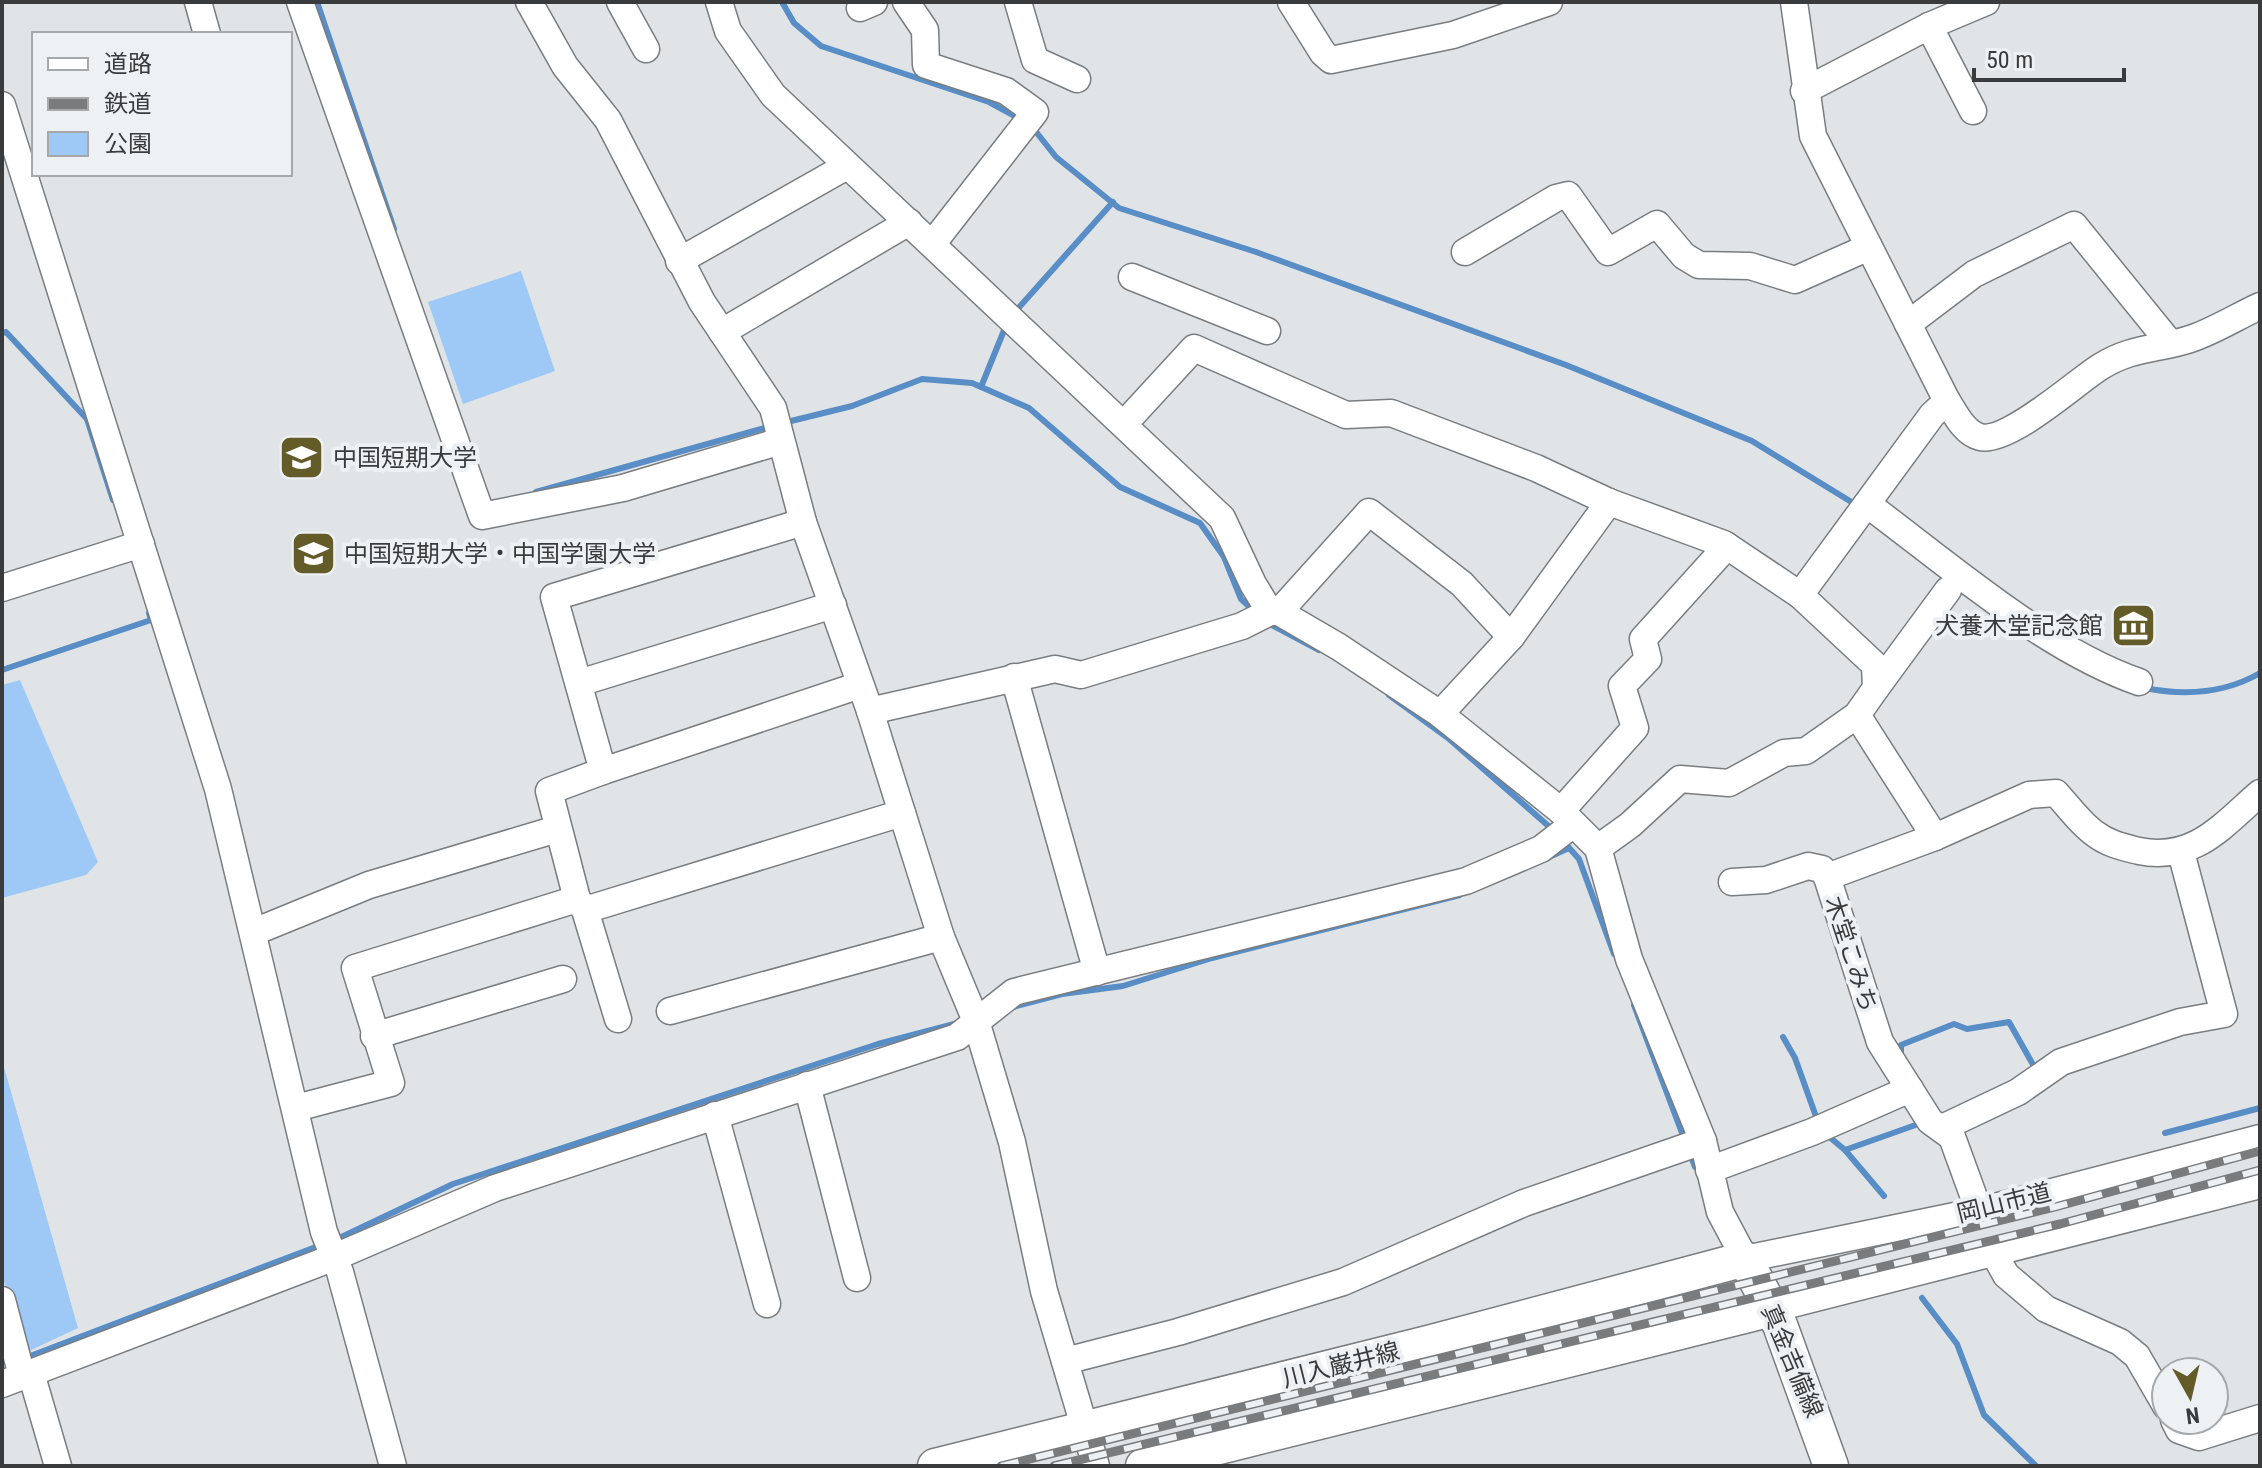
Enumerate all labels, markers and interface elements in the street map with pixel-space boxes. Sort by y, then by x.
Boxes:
legend [32,32,292,176]
scale bar [1974,32,2124,82]
text: 50 m [1986,46,2033,74]
text: 道路 [104,50,152,78]
text: 鉄道 [104,90,152,118]
text: 公園 [104,130,152,158]
school or university icon: 中国短期大学 [278,434,326,482]
place label: 中国短期大学 [333,444,477,472]
school or university icon: 中国短期大学・中国学園大学 [289,530,337,578]
place label: 中国短期大学・中国学園大学 [344,540,656,568]
museum icon: 犬養木堂記念館 [2110,602,2158,650]
place label: 犬養木堂記念館 [1935,612,2103,640]
street label: 木堂こみち [1819,893,1883,1015]
street label: 岡山市道 [1954,1178,2054,1228]
street label: 真金吉備線 [1756,1300,1828,1422]
street label: 川入巌井線 [1279,1337,1403,1393]
north arrow [2150,1356,2230,1436]
text: N [2184,1402,2201,1429]

